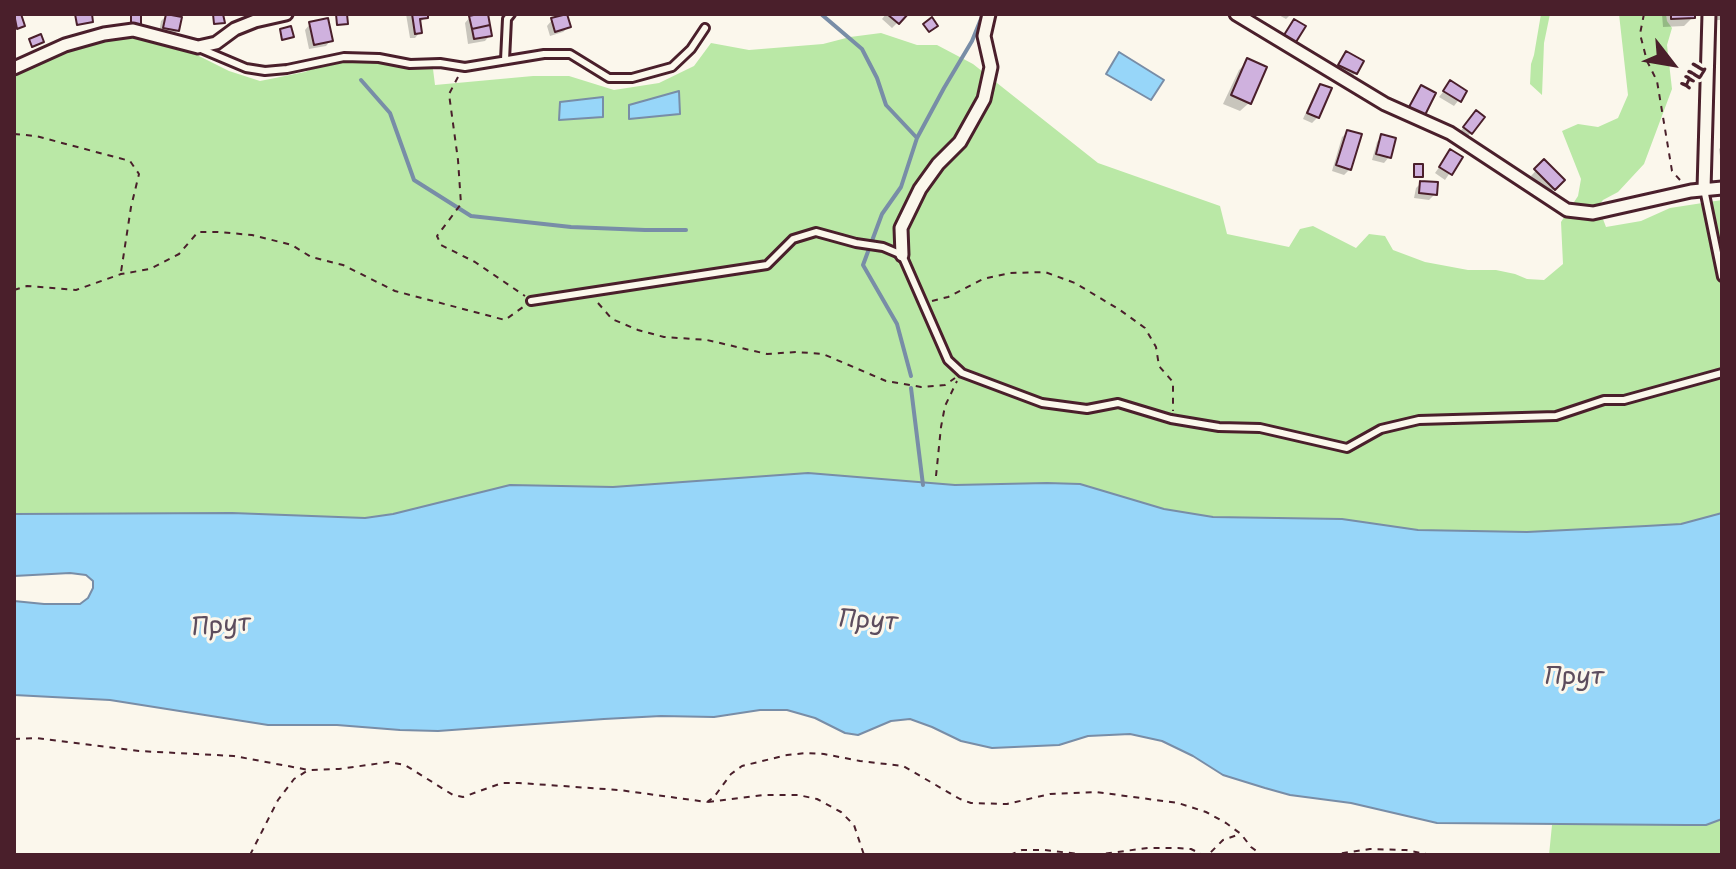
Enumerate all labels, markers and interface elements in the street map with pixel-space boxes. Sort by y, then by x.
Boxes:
north arrow [1632,24,1712,104]
text: Пн [1673,57,1713,97]
water label: Прут [837,604,899,638]
water label: Прут [190,608,252,644]
water label: Прут [1544,661,1604,693]

